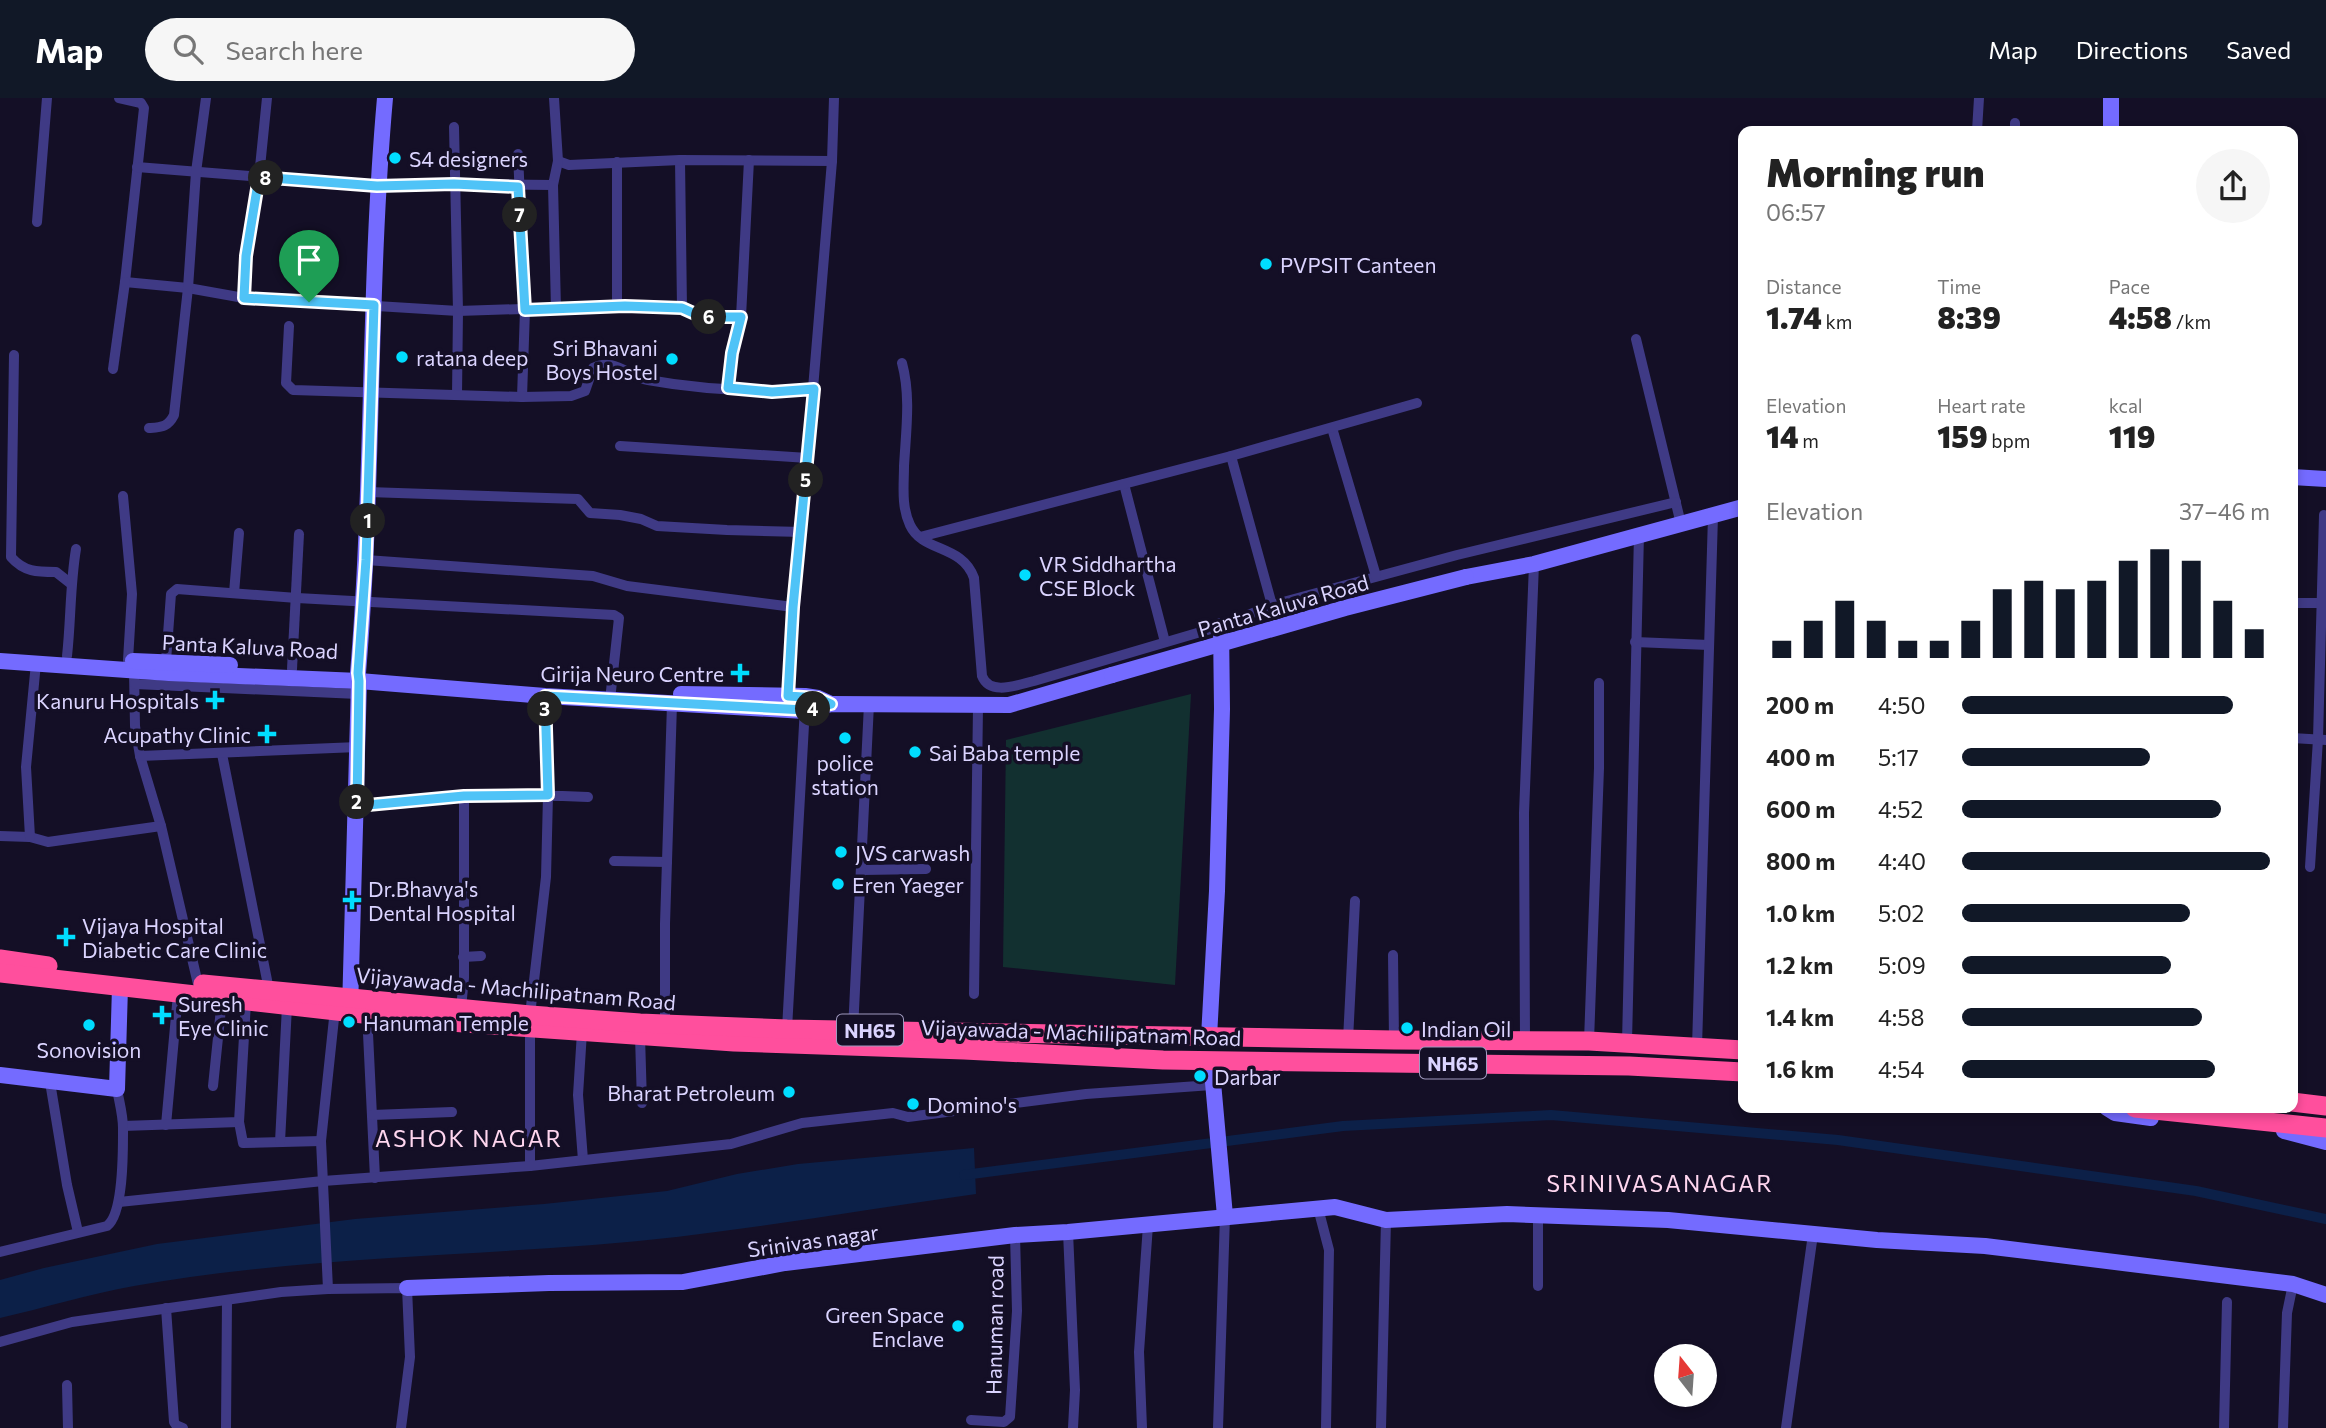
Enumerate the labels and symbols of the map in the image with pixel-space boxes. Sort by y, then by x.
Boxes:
place label: S4 designers [409,146,528,171]
marker: S4 designers [387,150,403,166]
pin: 8 [248,160,284,196]
pin: 7 [503,198,538,232]
pin [279,230,339,302]
place label: PVPSIT Canteen [1280,252,1436,277]
marker: PVPSIT Canteen [1258,256,1274,272]
pin: 6 [692,300,726,334]
place label: Sri Bhavani Boys Hostel [545,335,658,384]
place label: ratana deep [416,345,529,370]
marker: ratana deep [394,349,410,365]
marker: Sri Bhavani Boys Hostel [664,351,680,367]
pin: 5 [788,462,824,498]
pin: 1 [350,504,386,538]
place label: VR Siddhartha CSE Block [1039,551,1177,600]
marker: VR Siddhartha CSE Block [1017,567,1033,583]
street label: Panta Kaluva Road [1195,569,1371,641]
street label: Panta Kaluva Road [161,629,339,663]
place label: Girija Neuro Centre [541,661,724,686]
marker: Girija Neuro Centre [730,663,750,683]
place label: Kanuru Hospitals [36,688,199,713]
marker: Kanuru Hospitals [205,690,225,710]
pin: 3 [528,692,562,726]
pin: 4 [796,692,830,726]
place label: Acupathy Clinic [103,722,251,747]
marker: Acupathy Clinic [257,724,277,744]
marker: police station [837,730,853,746]
place label: Sai Baba temple [929,740,1080,765]
marker: Sai Baba temple [907,744,923,760]
place label: police station [811,750,879,799]
pin: 2 [340,784,374,820]
place label: JVS carwash [855,840,970,865]
marker: JVS carwash [833,844,849,860]
place label: Eren Yaeger [852,872,964,897]
place label: Dr.Bhavya's Dental Hospital [368,876,516,925]
marker: Eren Yaeger [830,876,846,892]
marker: Dr.Bhavya's Dental Hospital [342,890,362,910]
place label: Vijaya Hospital Diabetic Care Clinic [82,913,267,962]
marker: Vijaya Hospital Diabetic Care Clinic [56,927,76,947]
street label: Vijayawada - Machilipatnam Road [355,962,677,1014]
place label: Suresh Eye Clinic [178,991,269,1040]
marker: Suresh Eye Clinic [152,1005,172,1025]
place label: Hanuman Temple [363,1010,529,1035]
marker: Hanuman Temple [341,1014,357,1030]
road number: NH65 [837,1014,903,1046]
street label: Vijayawada - Machilipatnam Road [920,1014,1242,1050]
place label: Indian Oil [1421,1016,1511,1041]
marker: Sonovision [81,1017,97,1033]
marker: Indian Oil [1399,1020,1415,1036]
place label: Sonovision [37,1037,141,1062]
road number: NH65 [1420,1048,1486,1079]
place label: Darbar [1214,1064,1281,1089]
marker: Darbar [1192,1068,1208,1084]
place label: Bharat Petroleum [607,1080,775,1105]
marker: Bharat Petroleum [781,1084,797,1100]
place label: Domino's [927,1092,1017,1117]
marker: Domino's [905,1096,921,1112]
district label: ASHOK NAGAR [375,1124,563,1152]
district label: SRINIVASANAGAR [1546,1169,1774,1197]
street label: Srinivas nagar [746,1218,880,1262]
street label: Hanuman road [980,1255,1008,1395]
place label: Green Space Enclave [825,1302,944,1351]
marker: Green Space Enclave [950,1318,966,1334]
north arrow [1654,1344,1717,1407]

